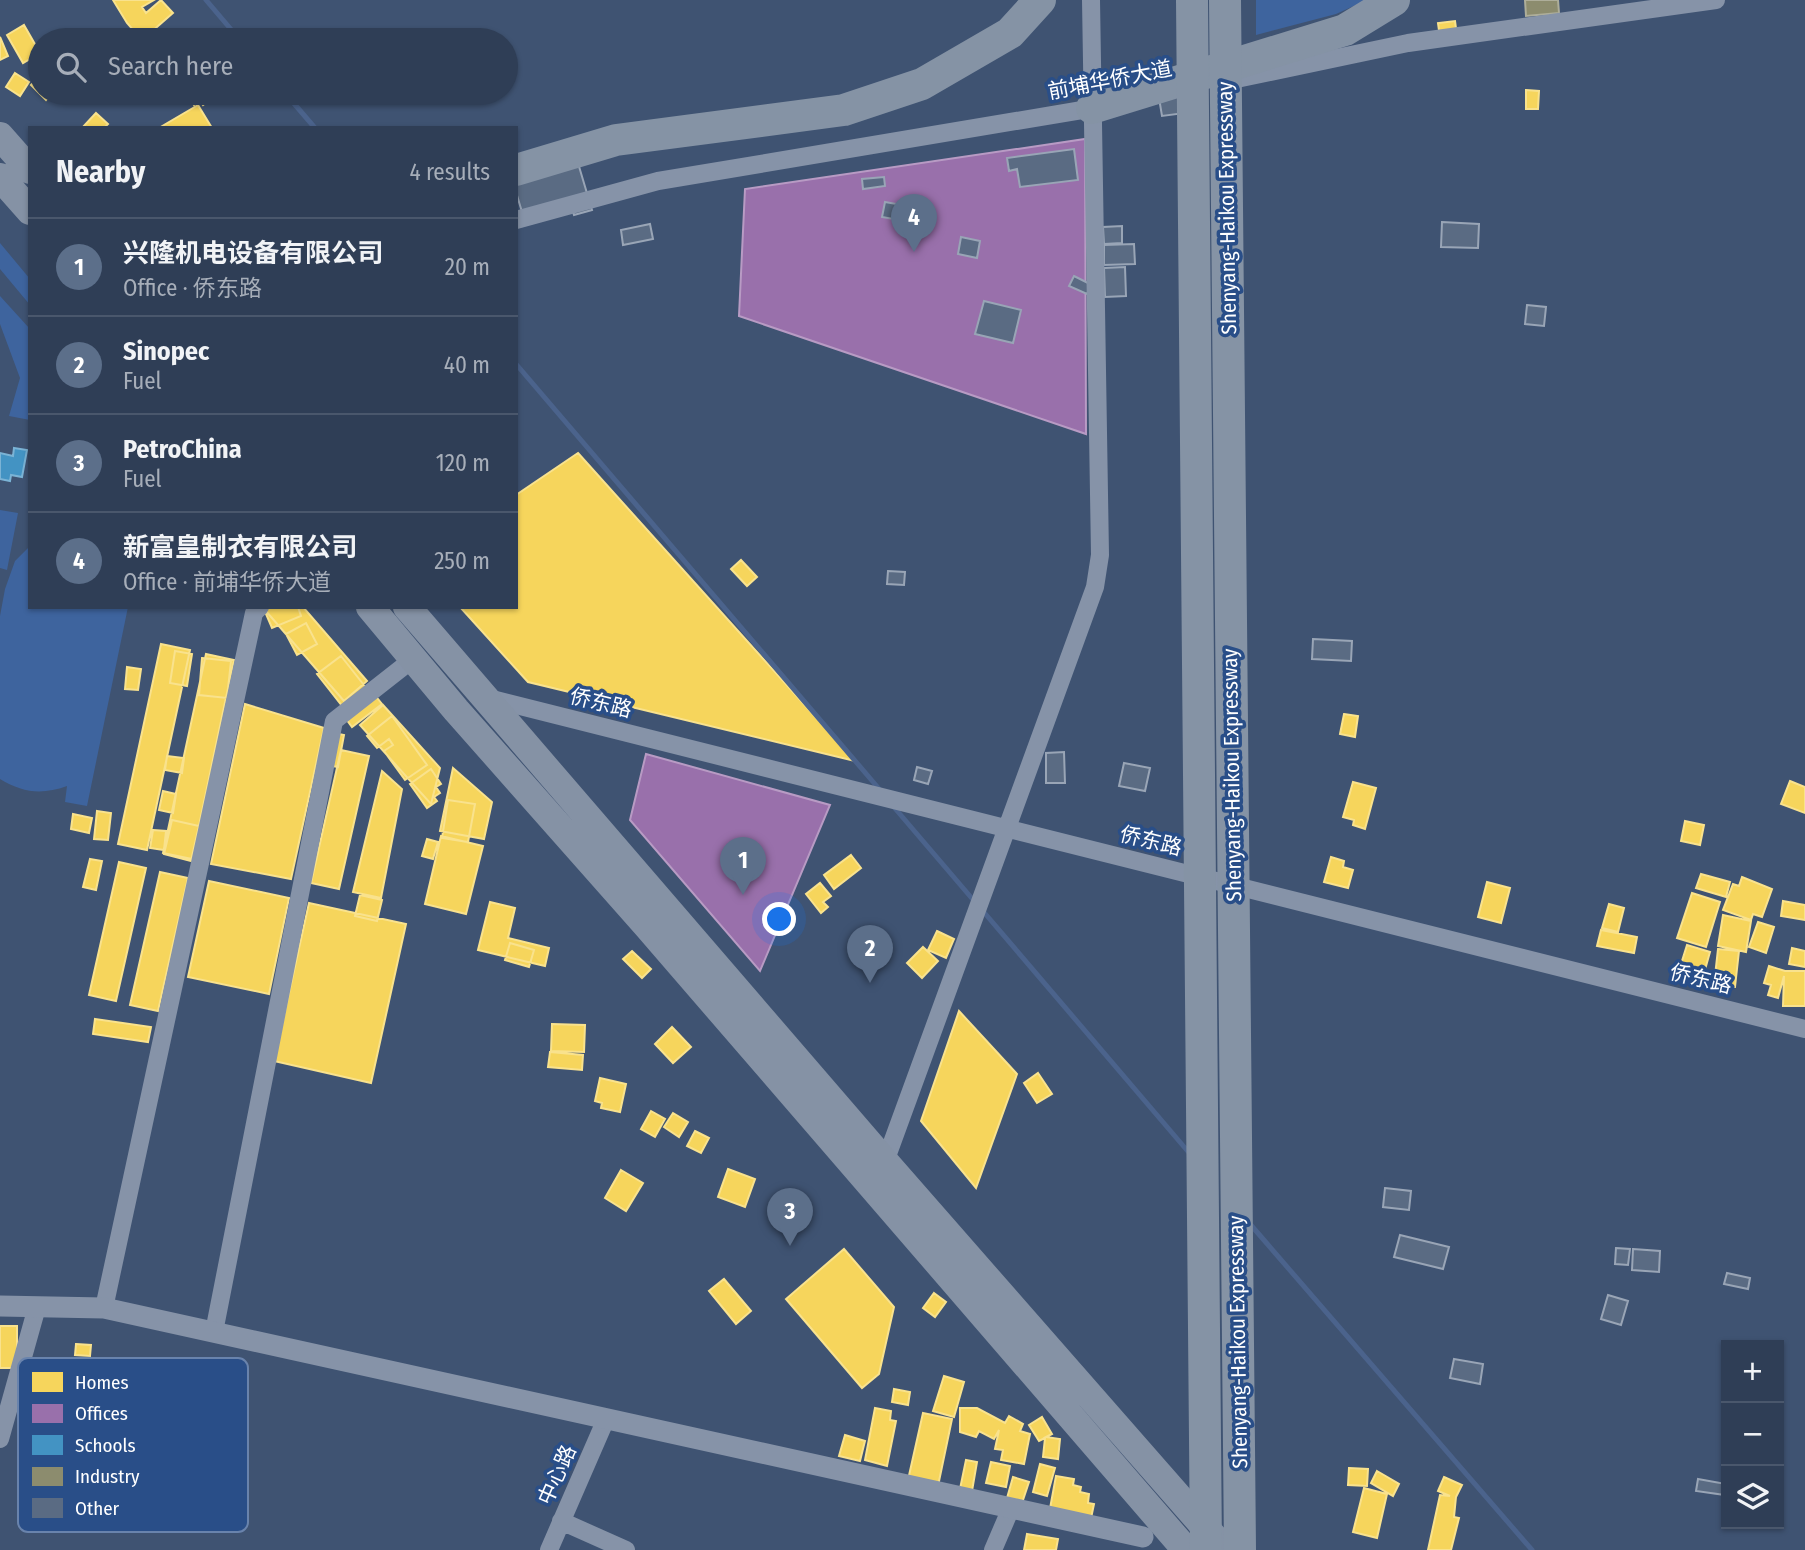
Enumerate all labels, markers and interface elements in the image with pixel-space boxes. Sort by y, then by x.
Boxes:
search box [28,28,518,105]
icon: search [52,48,90,86]
text: Search here [108,51,233,82]
street label: 前埔华侨大道 [1046,55,1174,105]
street label: Shenyang-Haikou Expressway [1212,81,1242,335]
text: Nearby [56,154,145,190]
text: 4 results [409,158,490,186]
pin: 4 [891,194,937,252]
text: 兴隆机电设备有限公司 [123,238,383,269]
text: 1 [74,253,84,281]
text: 20 m [445,253,490,281]
text: Office · 侨东路 [123,274,262,302]
text: Sinopec [123,336,209,367]
text: 2 [74,351,84,379]
text: 40 m [444,351,490,379]
text: Fuel [123,367,162,395]
text: PetroChina [123,434,242,465]
text: 3 [74,449,84,477]
text: 120 m [436,449,490,477]
text: Fuel [123,465,162,493]
text: 新富皇制衣有限公司 [123,532,357,563]
text: 4 [73,547,85,575]
text: 250 m [434,547,490,575]
text: Office · 前埔华侨大道 [123,568,331,596]
street label: Shenyang-Haikou Expressway [1217,648,1247,902]
street label: 侨东路 [567,683,635,723]
street label: 侨东路 [1117,821,1185,861]
pin: 1 [720,837,766,895]
your location [762,902,796,936]
pin: 2 [847,925,893,983]
street label: 侨东路 [1667,959,1735,999]
pin: 3 [767,1188,813,1246]
street label: Shenyang-Haikou Expressway [1223,1215,1253,1469]
map controls [1721,1340,1784,1529]
button: + [1721,1340,1784,1403]
legend [18,1358,248,1532]
text: Homes [75,1371,129,1394]
text: Offices [75,1402,128,1425]
button: − [1721,1403,1784,1466]
text: Schools [75,1434,136,1457]
street label: 中心路 [532,1441,582,1509]
text: Industry [75,1465,140,1488]
button: layers [1721,1466,1784,1529]
text: Other [75,1497,120,1520]

